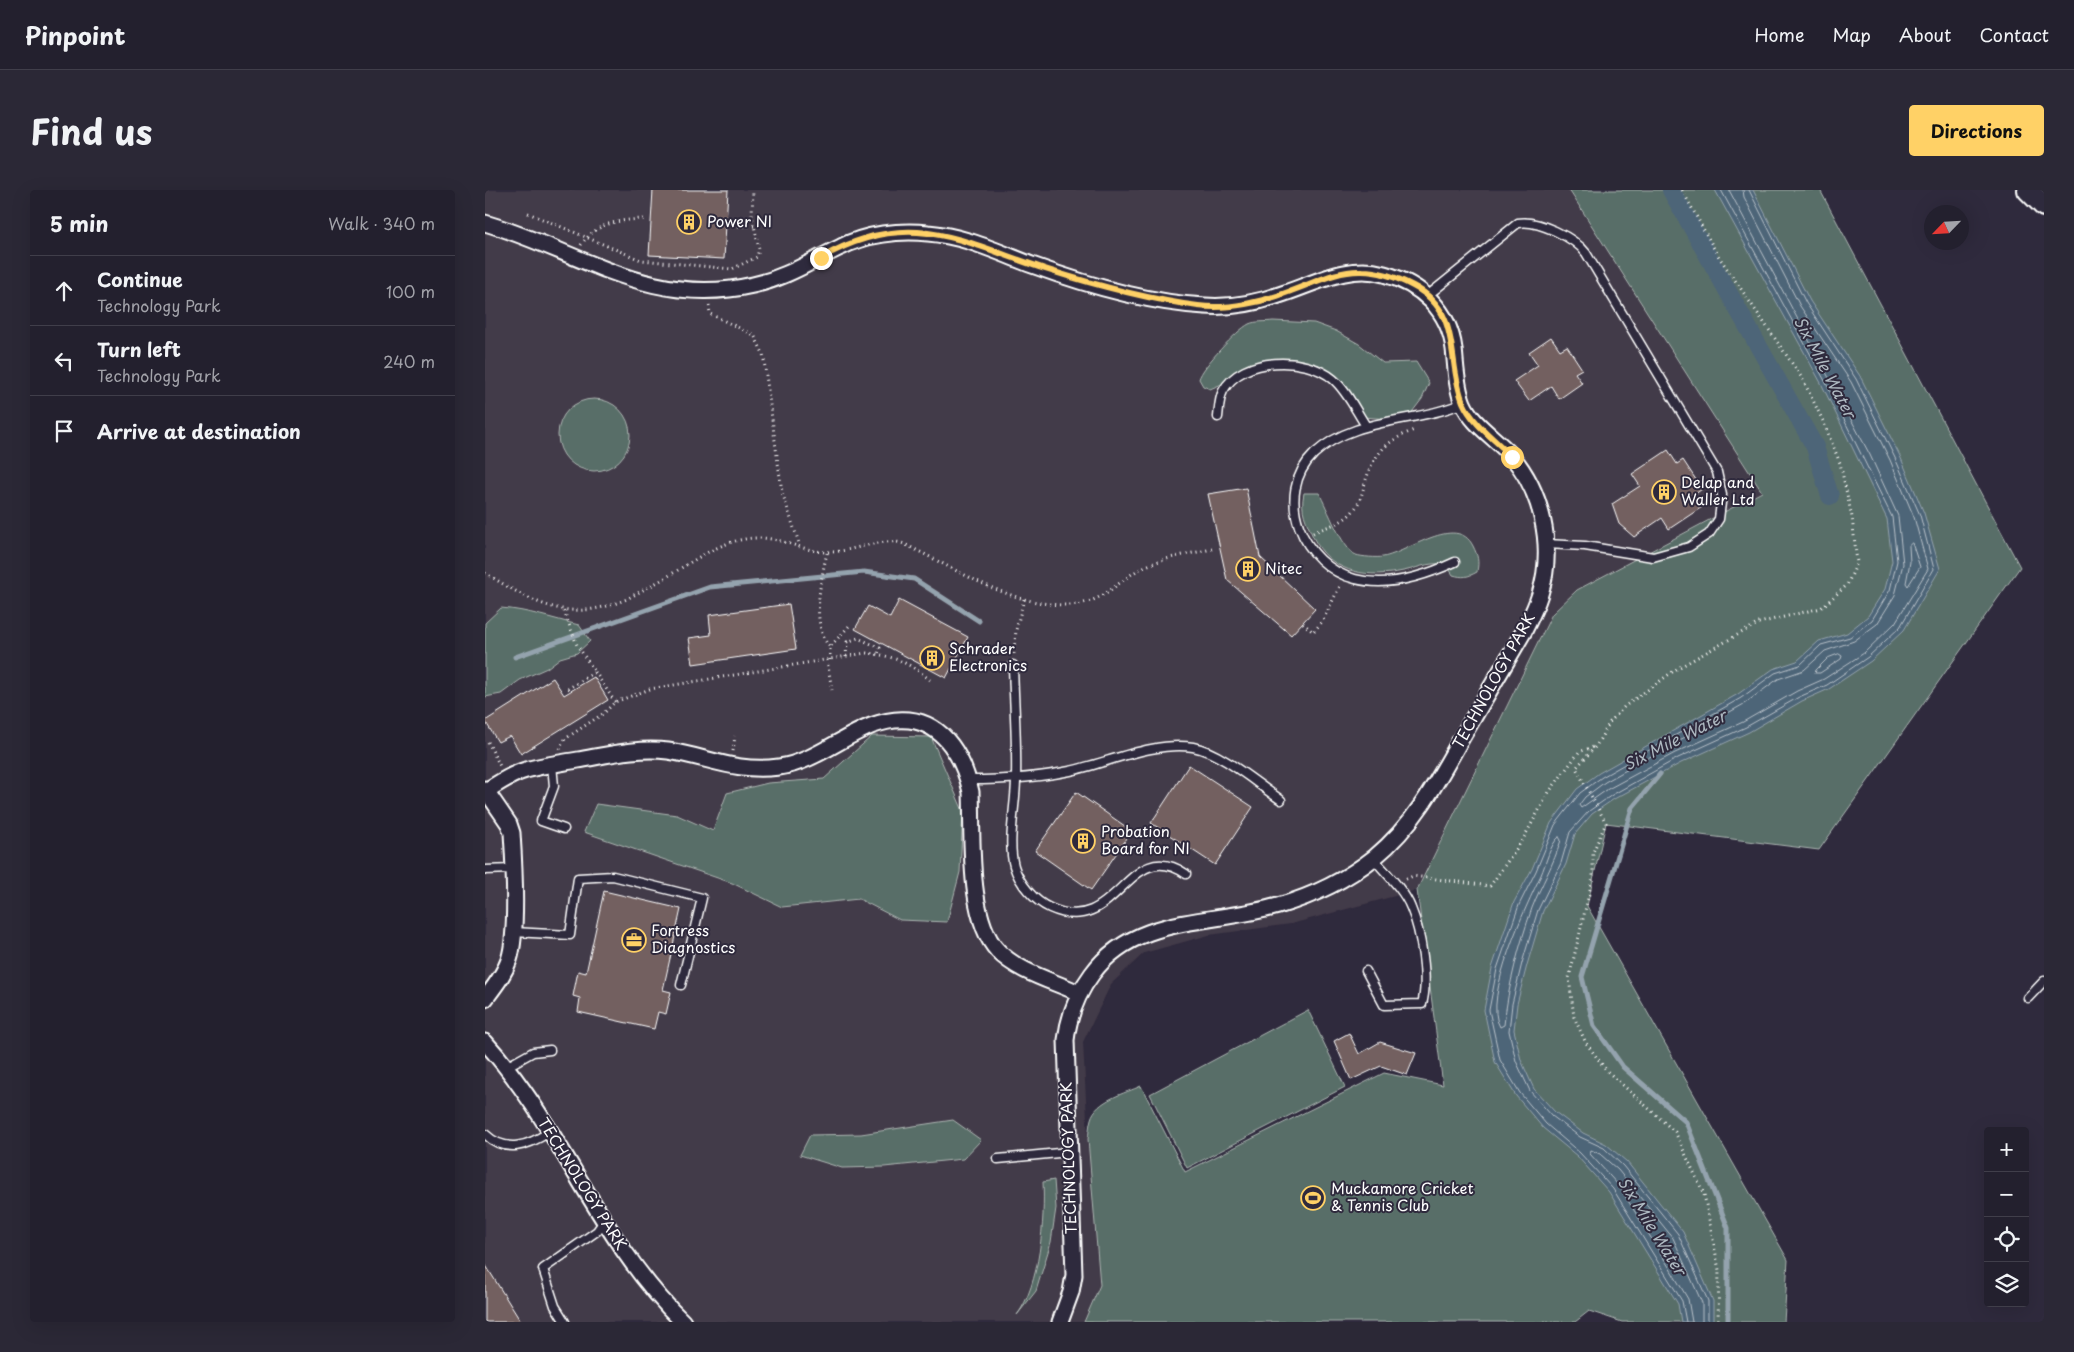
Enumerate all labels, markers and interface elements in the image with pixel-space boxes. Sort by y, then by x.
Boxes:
text: Pinpoint [25,17,126,53]
text: Home [1754,21,1804,48]
text: Map [1832,21,1871,48]
text: About [1899,21,1951,48]
text: Contact [1979,21,2049,48]
text: Find us [30,104,152,157]
button: Directions [1909,105,2044,156]
north arrow [1924,205,1969,250]
text: 5 min [50,207,108,239]
building icon: Power NI [676,209,702,235]
place label: Power NI [707,209,772,232]
text: Walk · 340 m [328,211,435,235]
route end [810,247,833,270]
text: Continue [97,265,183,293]
icon: ahead [50,277,78,305]
text: 100 m [386,279,435,303]
text: Technology Park [97,293,221,317]
water label: Six Mile Water [1789,311,1864,424]
text: Turn left [97,335,181,363]
icon: left [50,347,78,375]
text: 240 m [383,349,435,373]
text: Technology Park [97,363,221,387]
icon: arrive [50,417,78,445]
text: Arrive at destination [97,417,301,445]
route start [1501,446,1524,469]
place label: Delap and Waller Ltd [1681,470,1755,510]
building icon: Delap and Waller Ltd [1651,479,1677,505]
building icon: Nitec [1235,556,1261,582]
place label: Nitec [1265,556,1302,579]
street label: TECHNOLOGY PARK [1446,608,1540,753]
place label: Schrader Electronics [949,636,1027,676]
building icon: Schrader Electronics [919,645,945,671]
water label: Six Mile Water [1619,702,1732,775]
place label: Probation Board for NI [1101,819,1190,859]
building icon: Probation Board for NI [1070,828,1096,854]
place label: Fortress Diagnostics [651,918,735,958]
office icon: Fortress Diagnostics [621,927,647,953]
street label: TECHNOLOGY PARK [1053,1081,1082,1235]
street label: TECHNOLOGY PARK [533,1112,633,1254]
map controls [1984,1127,2029,1307]
button: + [1984,1127,2029,1172]
water label: Six Mile Water [1613,1172,1694,1281]
button: − [1984,1172,2029,1217]
place label: Muckamore Cricket & Tennis Club [1331,1176,1474,1216]
sports icon: Muckamore Cricket & Tennis Club [1300,1185,1326,1211]
button: locate [1984,1217,2029,1262]
button: layers [1984,1262,2029,1307]

